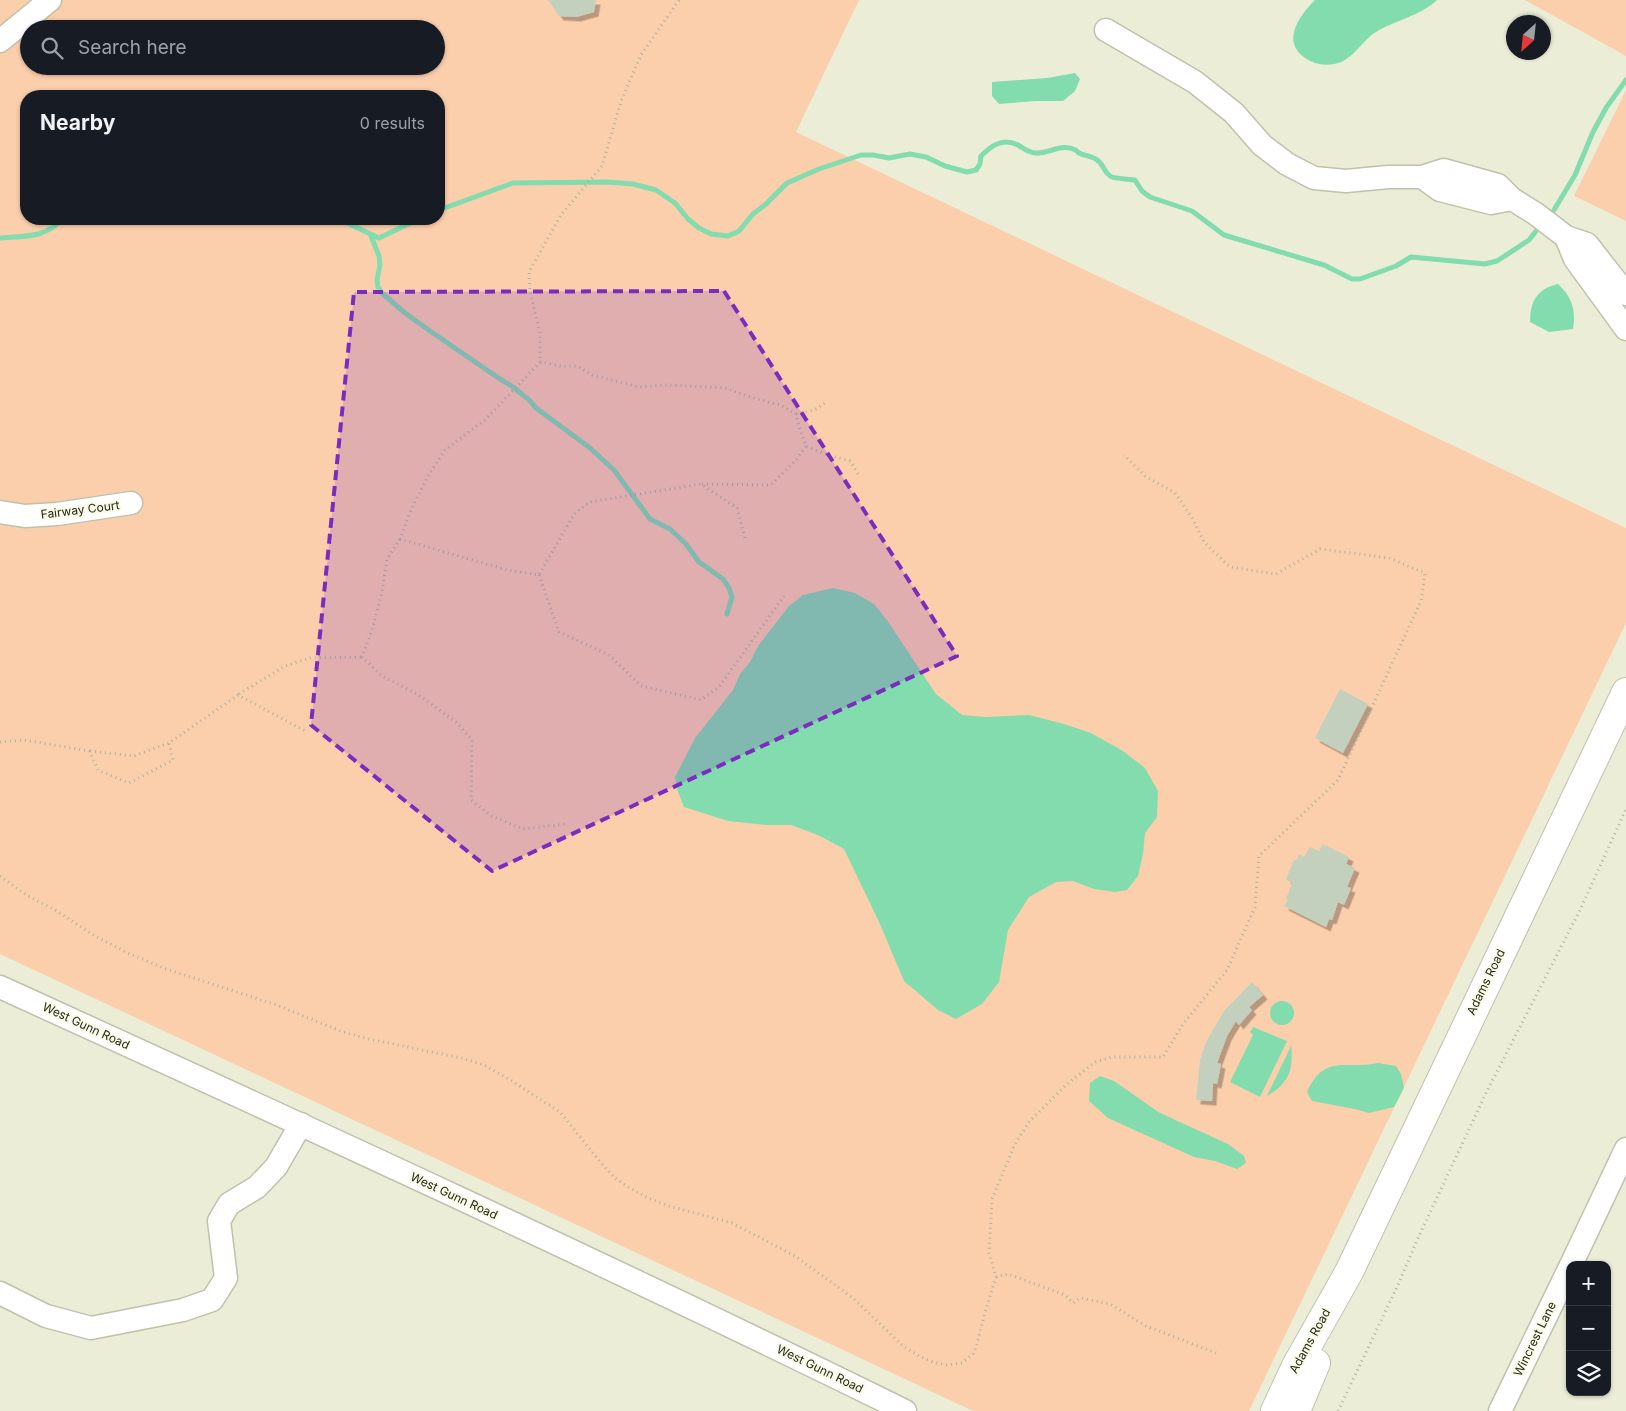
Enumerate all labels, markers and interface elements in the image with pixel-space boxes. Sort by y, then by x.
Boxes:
north arrow [1506,15,1551,60]
search box [20,20,445,75]
icon: search [38,34,66,62]
text: Search here [78,36,187,59]
text: Nearby [40,110,115,135]
text: 0 results [360,113,425,133]
street label: Fairway Court [40,497,120,522]
street label: Adams Road [1463,946,1508,1017]
street label: West Gunn Road [40,999,132,1052]
street label: West Gunn Road [408,1169,500,1222]
map controls [1566,1261,1611,1396]
button: + [1566,1261,1611,1306]
street label: Wincrest Lane [1510,1299,1559,1379]
street label: Adams Road [1286,1306,1333,1376]
button: − [1566,1306,1611,1351]
street label: West Gunn Road [775,1341,866,1396]
button: layers [1566,1351,1611,1396]

